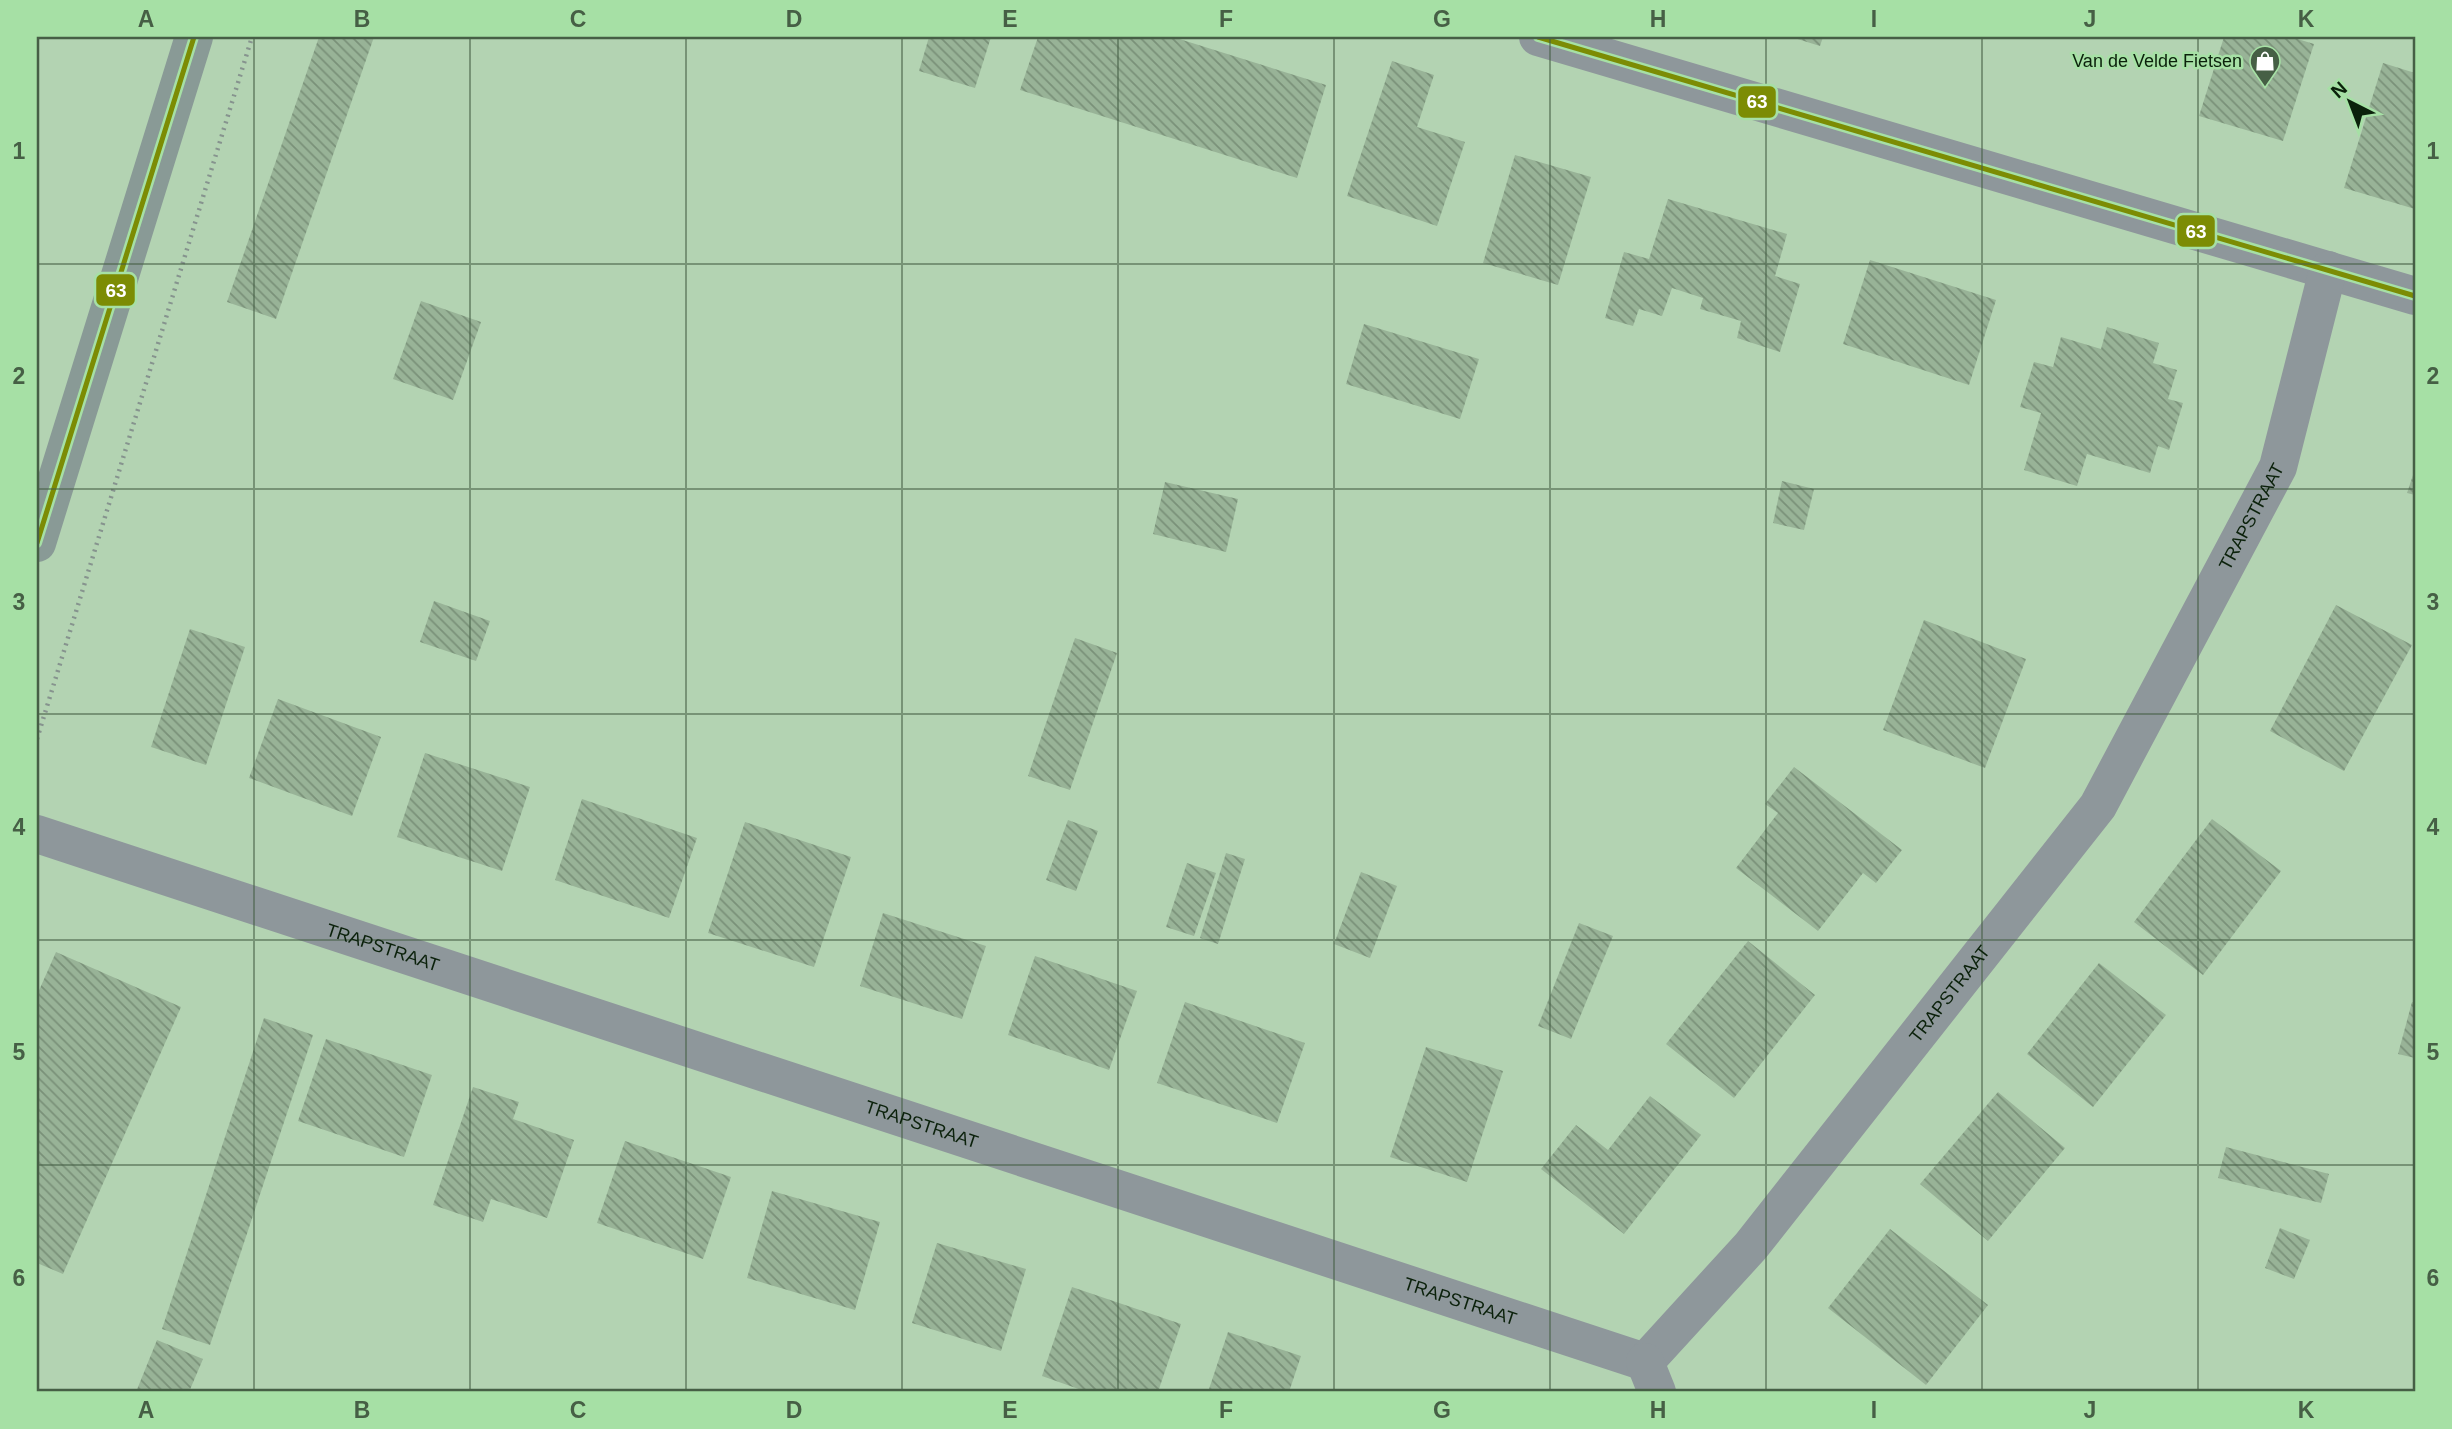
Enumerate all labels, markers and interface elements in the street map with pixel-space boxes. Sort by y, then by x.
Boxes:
text: A [138,6,154,32]
text: B [354,6,370,32]
text: C [570,6,586,32]
text: D [786,6,802,32]
text: E [1002,6,1018,32]
text: F [1219,6,1233,32]
text: G [1433,6,1451,32]
text: H [1650,6,1666,32]
text: I [1871,6,1877,32]
text: J [2084,6,2096,32]
text: K [2298,6,2315,32]
shop icon: Van de Velde Fietsen [2248,44,2282,88]
place label: Van de Velde Fietsen [2072,51,2242,71]
north arrow [2316,66,2386,136]
text: N [2327,77,2351,102]
line badge: 63 [1737,85,1777,119]
text: 63 [1746,91,1768,112]
text: 1 [13,138,26,164]
text: 1 [2427,138,2440,164]
line badge: 63 [2176,214,2216,248]
text: 63 [2185,221,2207,242]
line badge: 63 [95,273,136,307]
text: 63 [105,280,127,301]
text: 2 [13,363,25,389]
text: 2 [2427,363,2439,389]
street label: TRAPSTRAAT [2215,460,2288,573]
text: 3 [13,589,25,615]
text: 3 [2427,589,2439,615]
text: 4 [13,814,26,840]
text: 4 [2427,814,2440,840]
street label: TRAPSTRAAT [324,920,442,975]
street label: TRAPSTRAAT [1905,942,1994,1046]
text: 5 [13,1039,26,1065]
text: 5 [2427,1039,2440,1065]
street label: TRAPSTRAAT [862,1097,981,1152]
text: 6 [13,1265,25,1291]
text: 6 [2427,1265,2439,1291]
street label: TRAPSTRAAT [1401,1273,1519,1329]
text: A [138,1397,154,1423]
text: B [354,1397,370,1423]
text: C [570,1397,586,1423]
text: D [786,1397,802,1423]
text: E [1002,1397,1018,1423]
text: F [1219,1397,1233,1423]
text: G [1433,1397,1451,1423]
text: H [1650,1397,1666,1423]
text: I [1871,1397,1877,1423]
text: J [2084,1397,2096,1423]
text: K [2298,1397,2315,1423]

